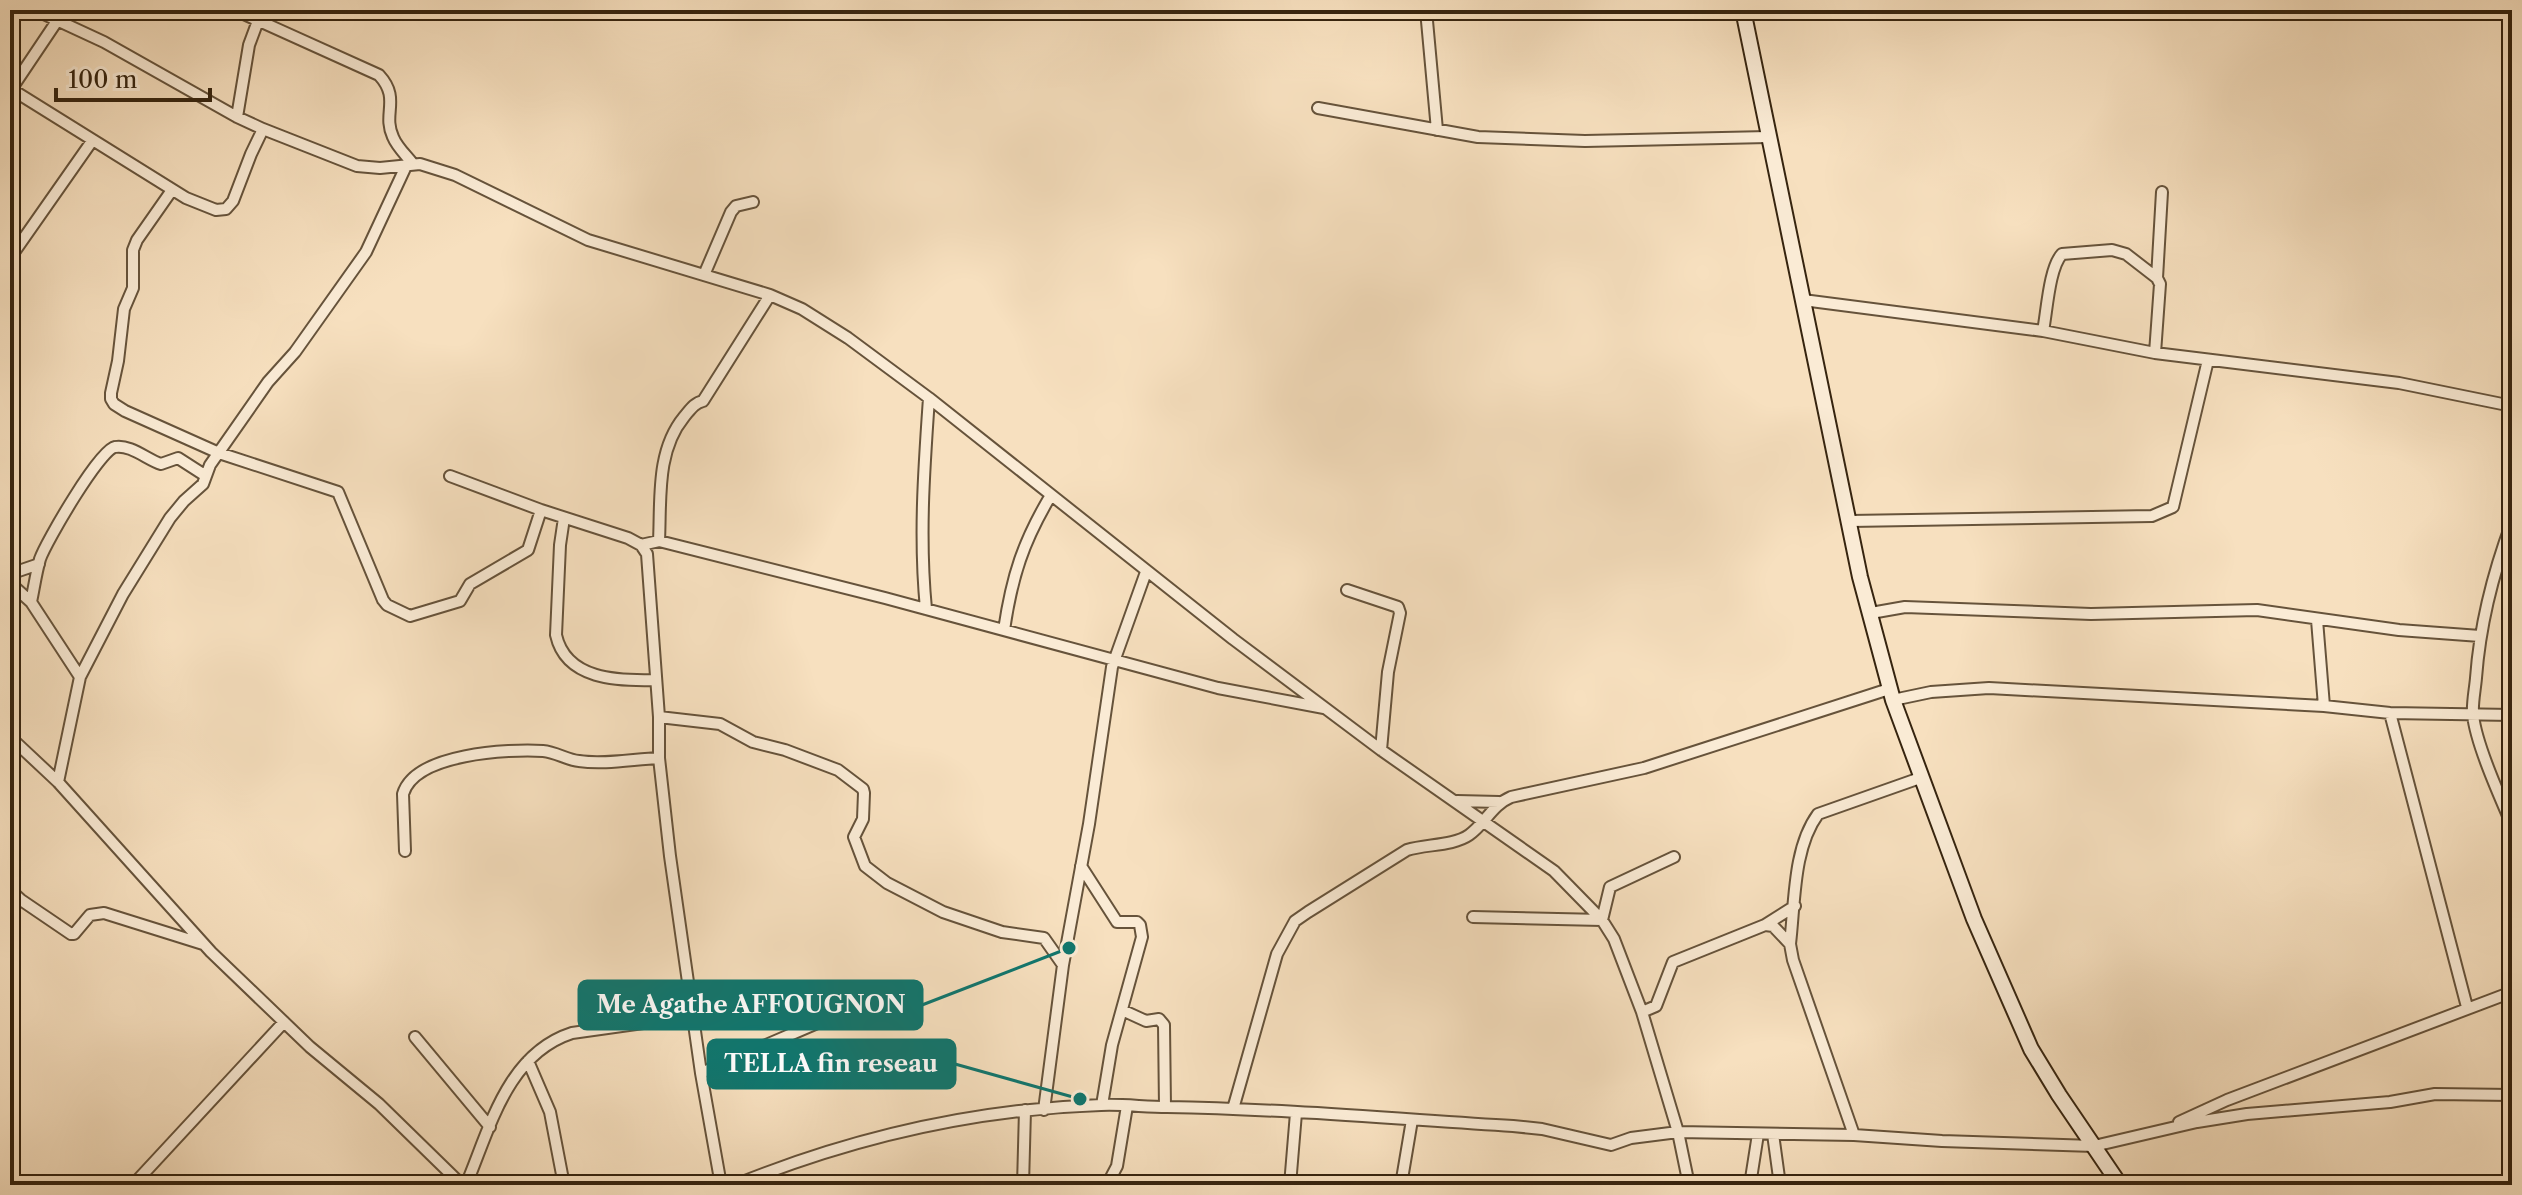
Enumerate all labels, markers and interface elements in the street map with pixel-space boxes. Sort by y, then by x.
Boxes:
scale bar [56,52,210,102]
text: 100 m [68,65,137,94]
callout: Me Agathe AFFOUGNON [579,981,922,1029]
text: Me Agathe AFFOUGNON [596,990,906,1019]
callout: TELLA fin reseau [708,1040,955,1088]
text: TELLA fin reseau [724,1049,938,1078]

